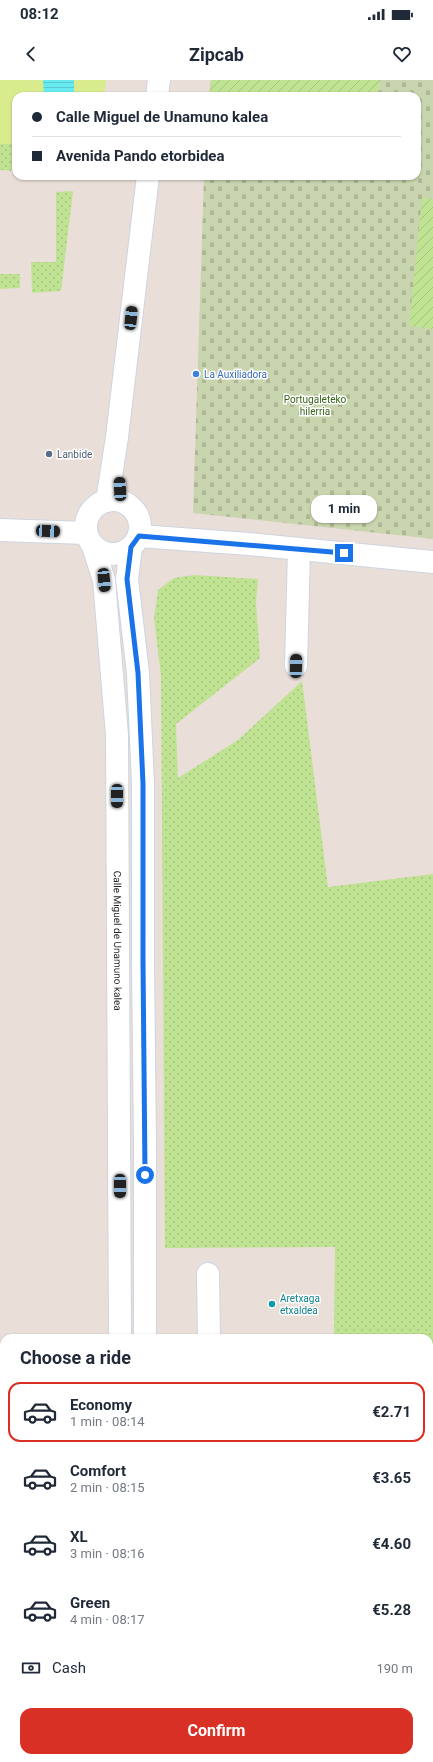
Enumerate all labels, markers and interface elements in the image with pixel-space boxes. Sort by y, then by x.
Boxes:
text: 08:12 [20,5,59,23]
icon: back [20,43,42,65]
icon: heart [391,43,413,65]
text: Zipcab [189,44,244,65]
text: Calle Miguel de Unamuno kalea [56,108,268,126]
text: Avenida Pando etorbidea [56,147,224,165]
car [124,305,138,331]
marker: La Auxiliadora [191,369,201,379]
place label: La Auxiliadora [204,369,267,380]
park label: Portugaleteko hilerria [284,394,347,417]
marker: Lanbide [44,449,54,459]
place label: Lanbide [57,449,92,460]
car [113,477,127,501]
callout: 1 min [311,495,377,523]
text: 1 min [328,501,360,516]
car [36,524,60,538]
route end [335,544,353,562]
car [97,568,111,592]
car [290,654,302,678]
car [111,784,123,808]
street label: Calle Miguel de Unamuno kalea [112,871,123,1011]
route start [136,1166,154,1184]
car [114,1174,126,1198]
place label: Aretxaga etxaldea [280,1293,320,1316]
marker: Aretxaga etxaldea [267,1299,277,1309]
text: Choose a ride [20,1347,131,1368]
icon: car [22,1394,58,1430]
text: Economy [70,1396,132,1414]
text: €2.71 [372,1403,411,1421]
text: 1 min · 08:14 [70,1414,145,1429]
icon: car [22,1460,58,1496]
text: Comfort [70,1462,126,1480]
text: €3.65 [372,1469,411,1487]
text: 2 min · 08:15 [70,1480,145,1495]
icon: car [22,1526,58,1562]
text: XL [70,1528,88,1546]
text: €4.60 [372,1535,411,1553]
text: 3 min · 08:16 [70,1546,145,1561]
icon: car [22,1592,58,1628]
text: Green [70,1594,110,1612]
text: €5.28 [372,1601,411,1619]
text: 4 min · 08:17 [70,1612,145,1627]
icon: cash [20,1657,42,1679]
text: Cash [52,1659,86,1677]
text: 190 m [376,1661,413,1676]
button: Confirm [20,1708,413,1754]

